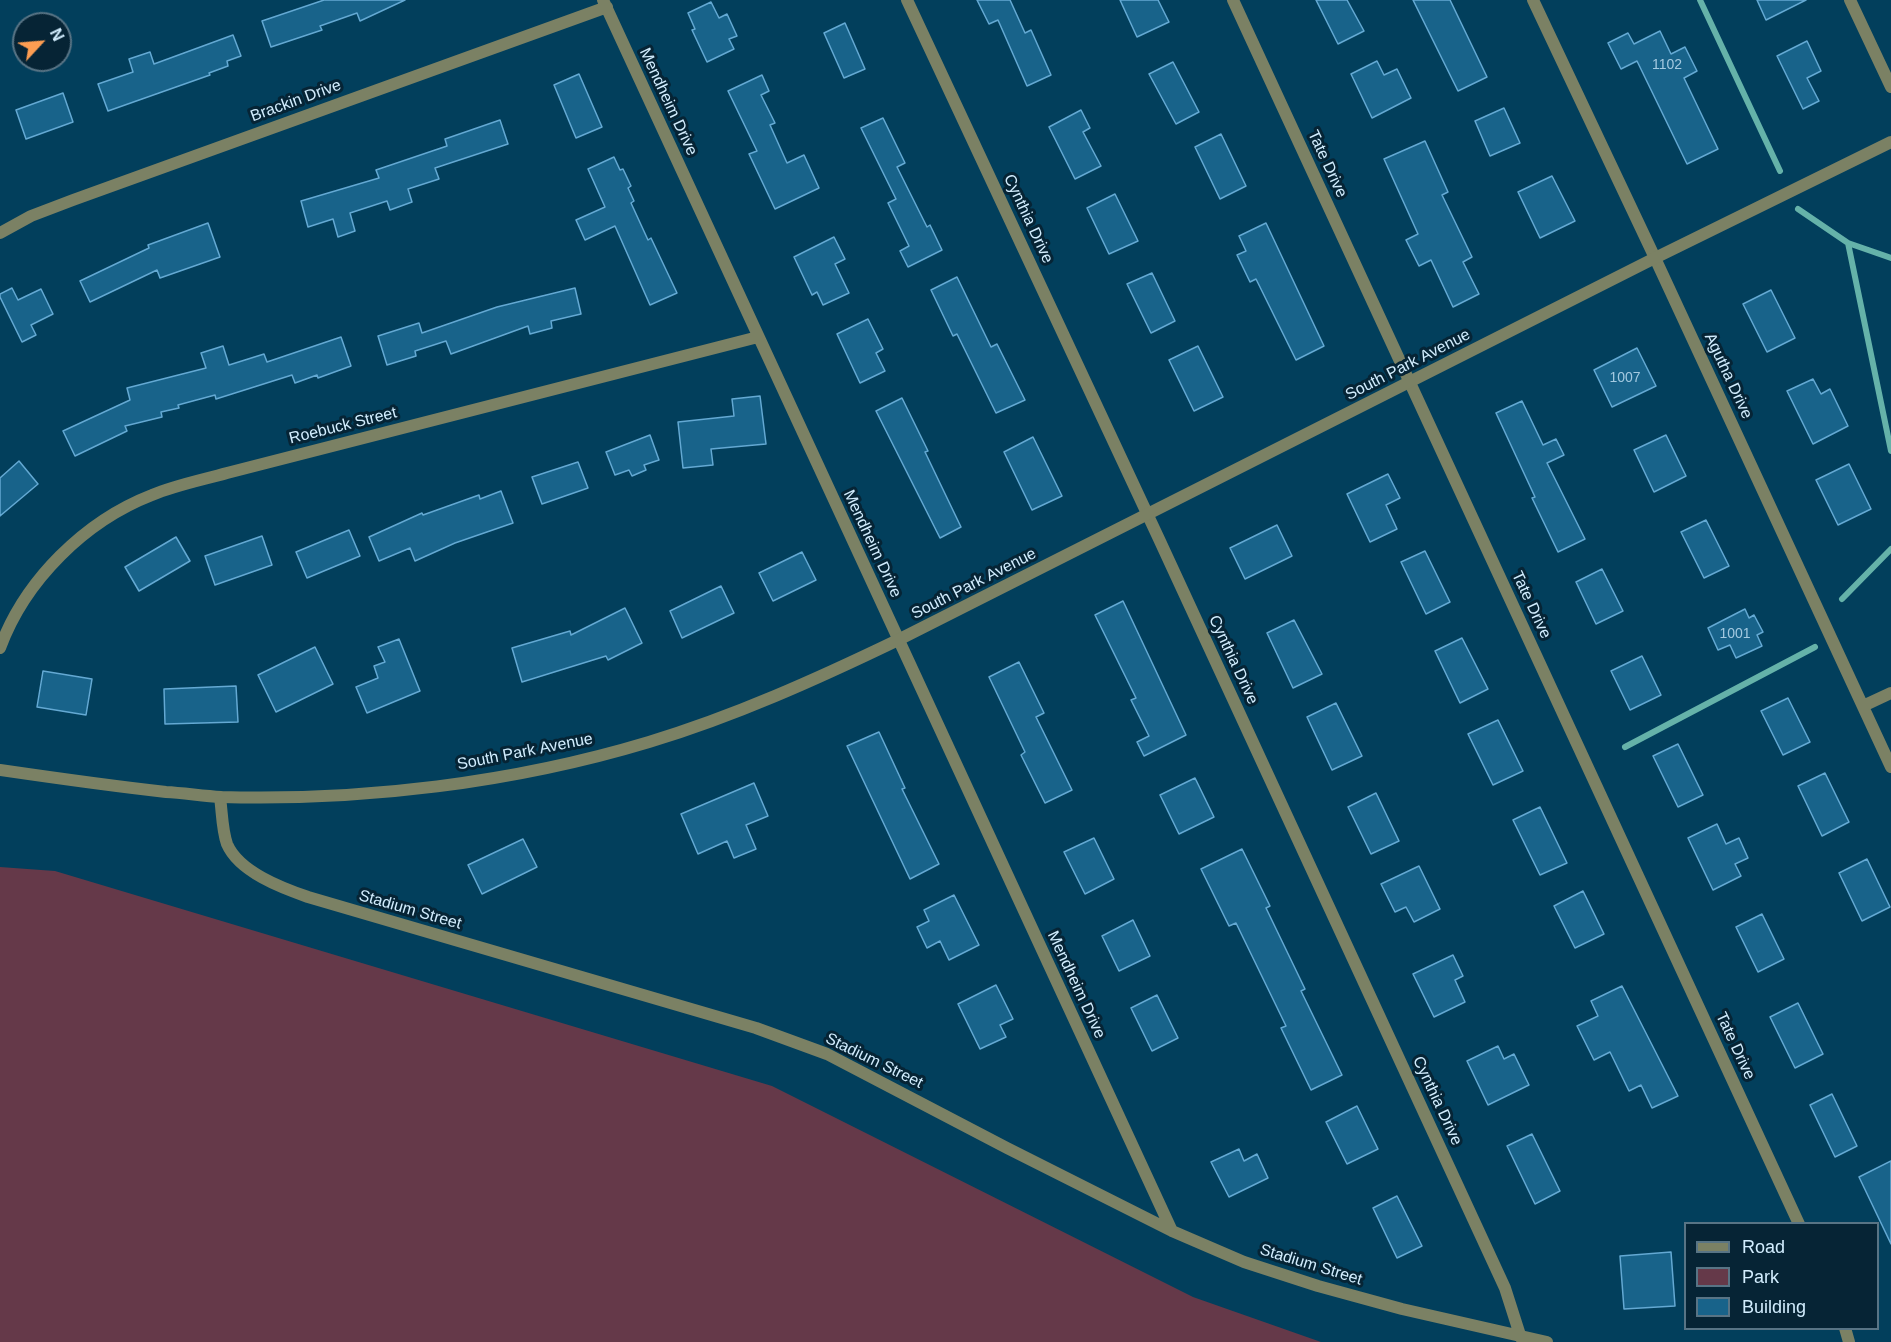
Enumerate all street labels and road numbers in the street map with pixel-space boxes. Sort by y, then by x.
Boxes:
street label: Mendheim Drive [635,45,701,159]
street label: Brackin Drive [248,76,344,126]
street label: Tate Drive [1303,127,1351,201]
street label: Cynthia Drive [999,171,1057,267]
street label: South Park Avenue [1342,325,1474,405]
street label: Agutha Drive [1700,330,1756,422]
street label: Roebuck Street [287,403,399,449]
street label: Mendheim Drive [839,487,905,601]
street label: South Park Avenue [908,544,1040,624]
street label: Tate Drive [1507,568,1555,642]
street label: Cynthia Drive [1204,612,1262,708]
street label: South Park Avenue [456,729,594,775]
street label: Stadium Street [356,886,464,934]
street label: Mendheim Drive [1043,928,1109,1042]
street label: Tate Drive [1711,1009,1759,1083]
street label: Stadium Street [822,1029,926,1093]
street label: Cynthia Drive [1408,1053,1466,1149]
street label: Stadium Street [1258,1240,1364,1290]

